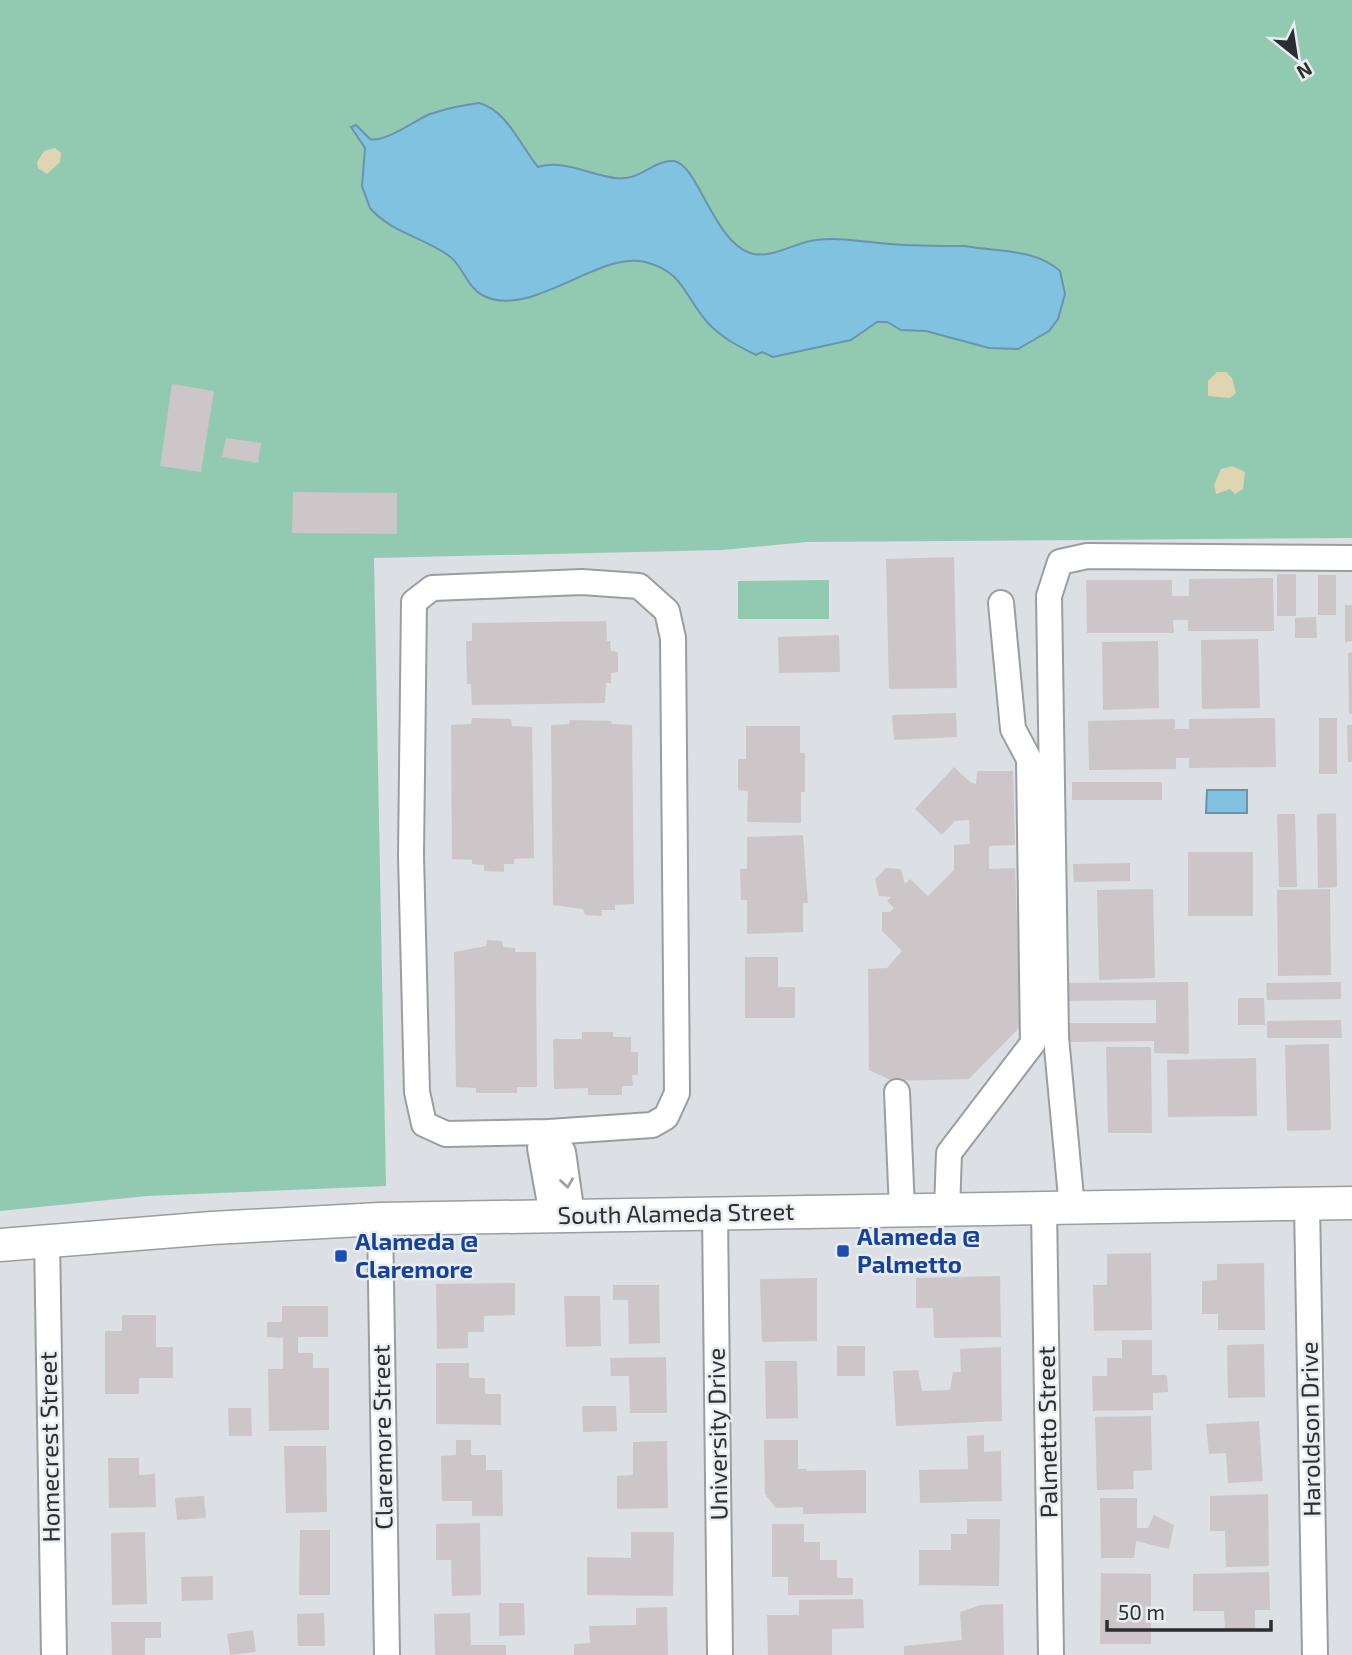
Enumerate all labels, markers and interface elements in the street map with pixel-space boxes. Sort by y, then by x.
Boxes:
north arrow [1261,21,1331,91]
text: N [1293,58,1316,85]
one-way arrow [560,1177,575,1189]
street label: South Alameda Street [557,1196,795,1229]
place label: Alameda @ Palmetto [857,1221,980,1278]
place label: Alameda @ Claremore [355,1226,478,1283]
marker: Alameda @ Palmetto [835,1243,851,1259]
marker: Alameda @ Claremore [333,1248,349,1264]
street label: Haroldson Drive [1293,1341,1326,1517]
street label: Claremore Street [365,1344,398,1530]
street label: Palmetto Street [1030,1346,1063,1518]
street label: University Drive [700,1347,733,1521]
street label: Homecrest Street [32,1351,65,1543]
scale bar [1107,1588,1272,1632]
text: 50 m [1118,1599,1165,1624]

